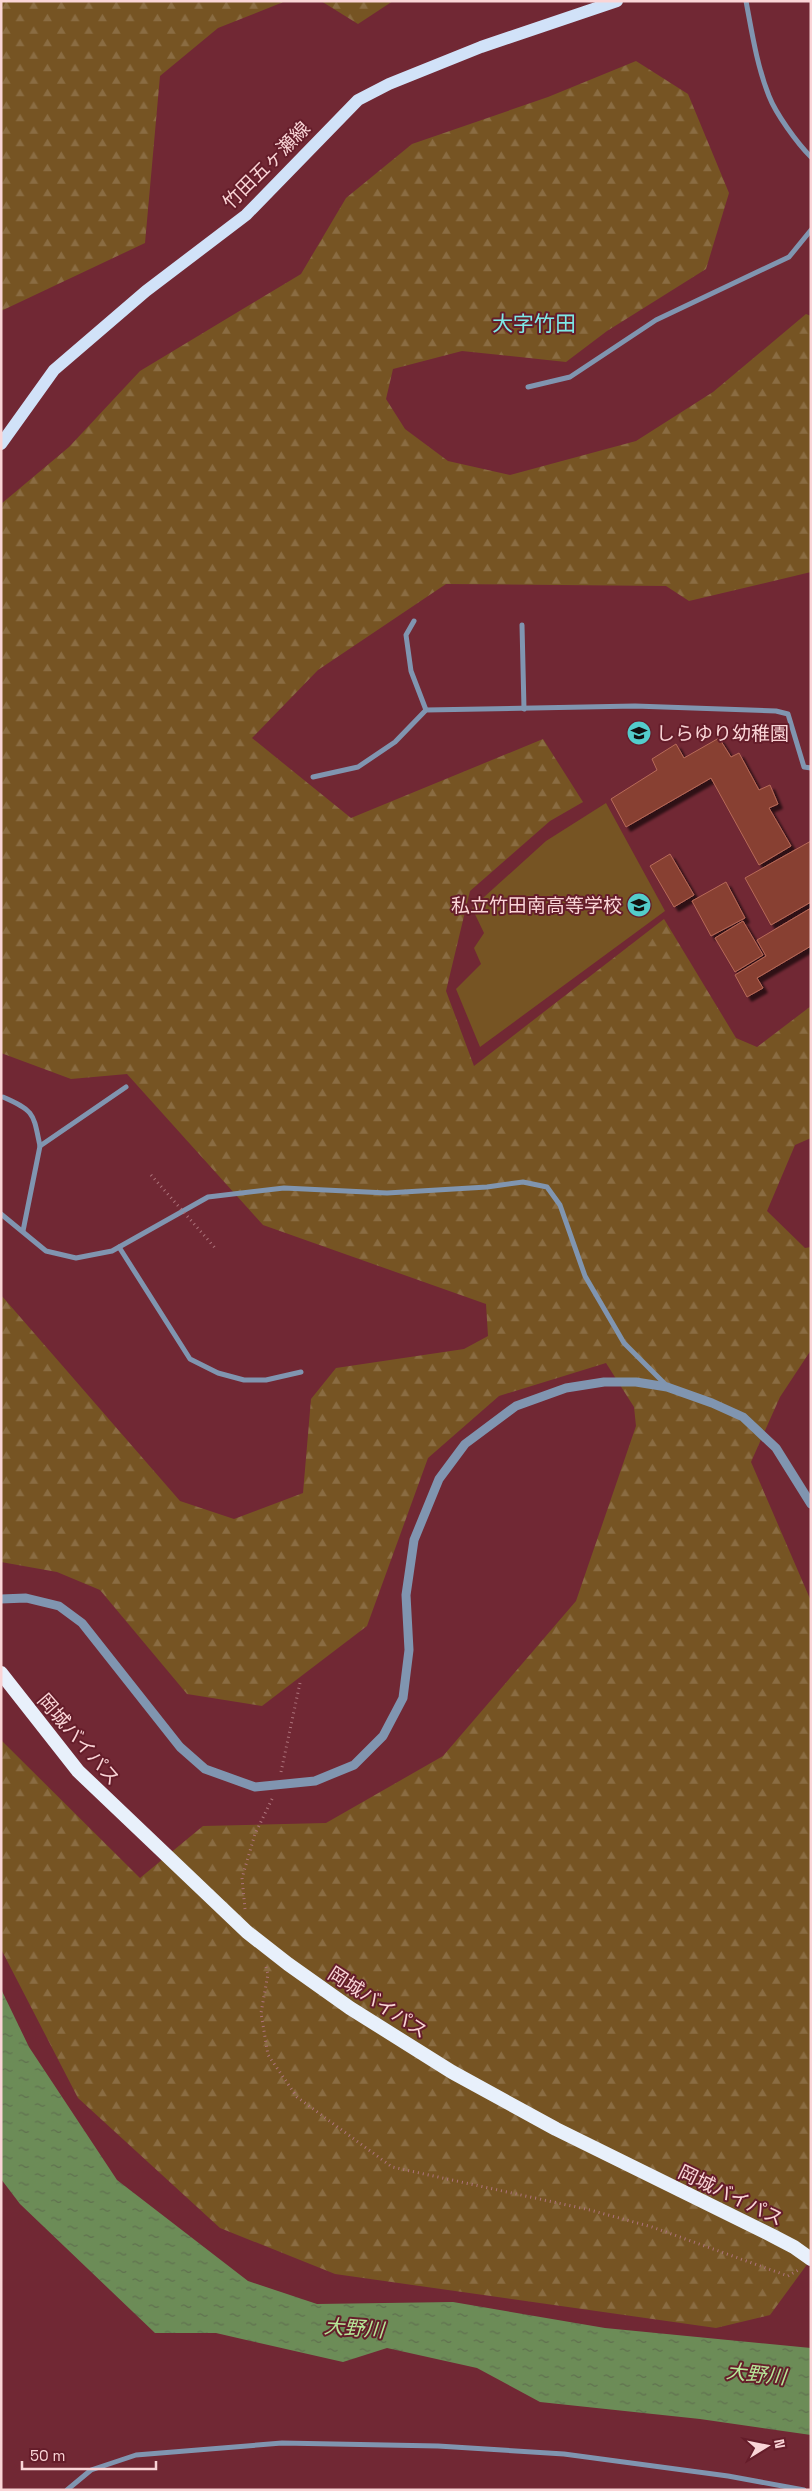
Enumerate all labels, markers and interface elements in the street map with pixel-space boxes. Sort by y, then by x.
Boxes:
street label: 竹田五ヶ瀬線 [217,116,316,215]
district label: 大字竹田 [492,310,576,337]
school or university icon: しらゆり幼稚園 [626,720,652,746]
place label: しらゆり幼稚園 [656,721,789,746]
school or university icon: 私立竹田南高等学校 [626,892,652,918]
place label: 私立竹田南高等学校 [451,893,622,918]
street label: 岡城バイパス [32,1688,125,1790]
street label: 岡城バイパス [323,1961,432,2044]
street label: 岡城バイパス [674,2159,787,2232]
water label: 大野川 [323,2313,387,2343]
water label: 大野川 [725,2358,789,2390]
north arrow [742,2421,792,2471]
scale bar [22,2438,156,2470]
text: N [770,2438,789,2450]
text: 50 m [30,2446,65,2465]

